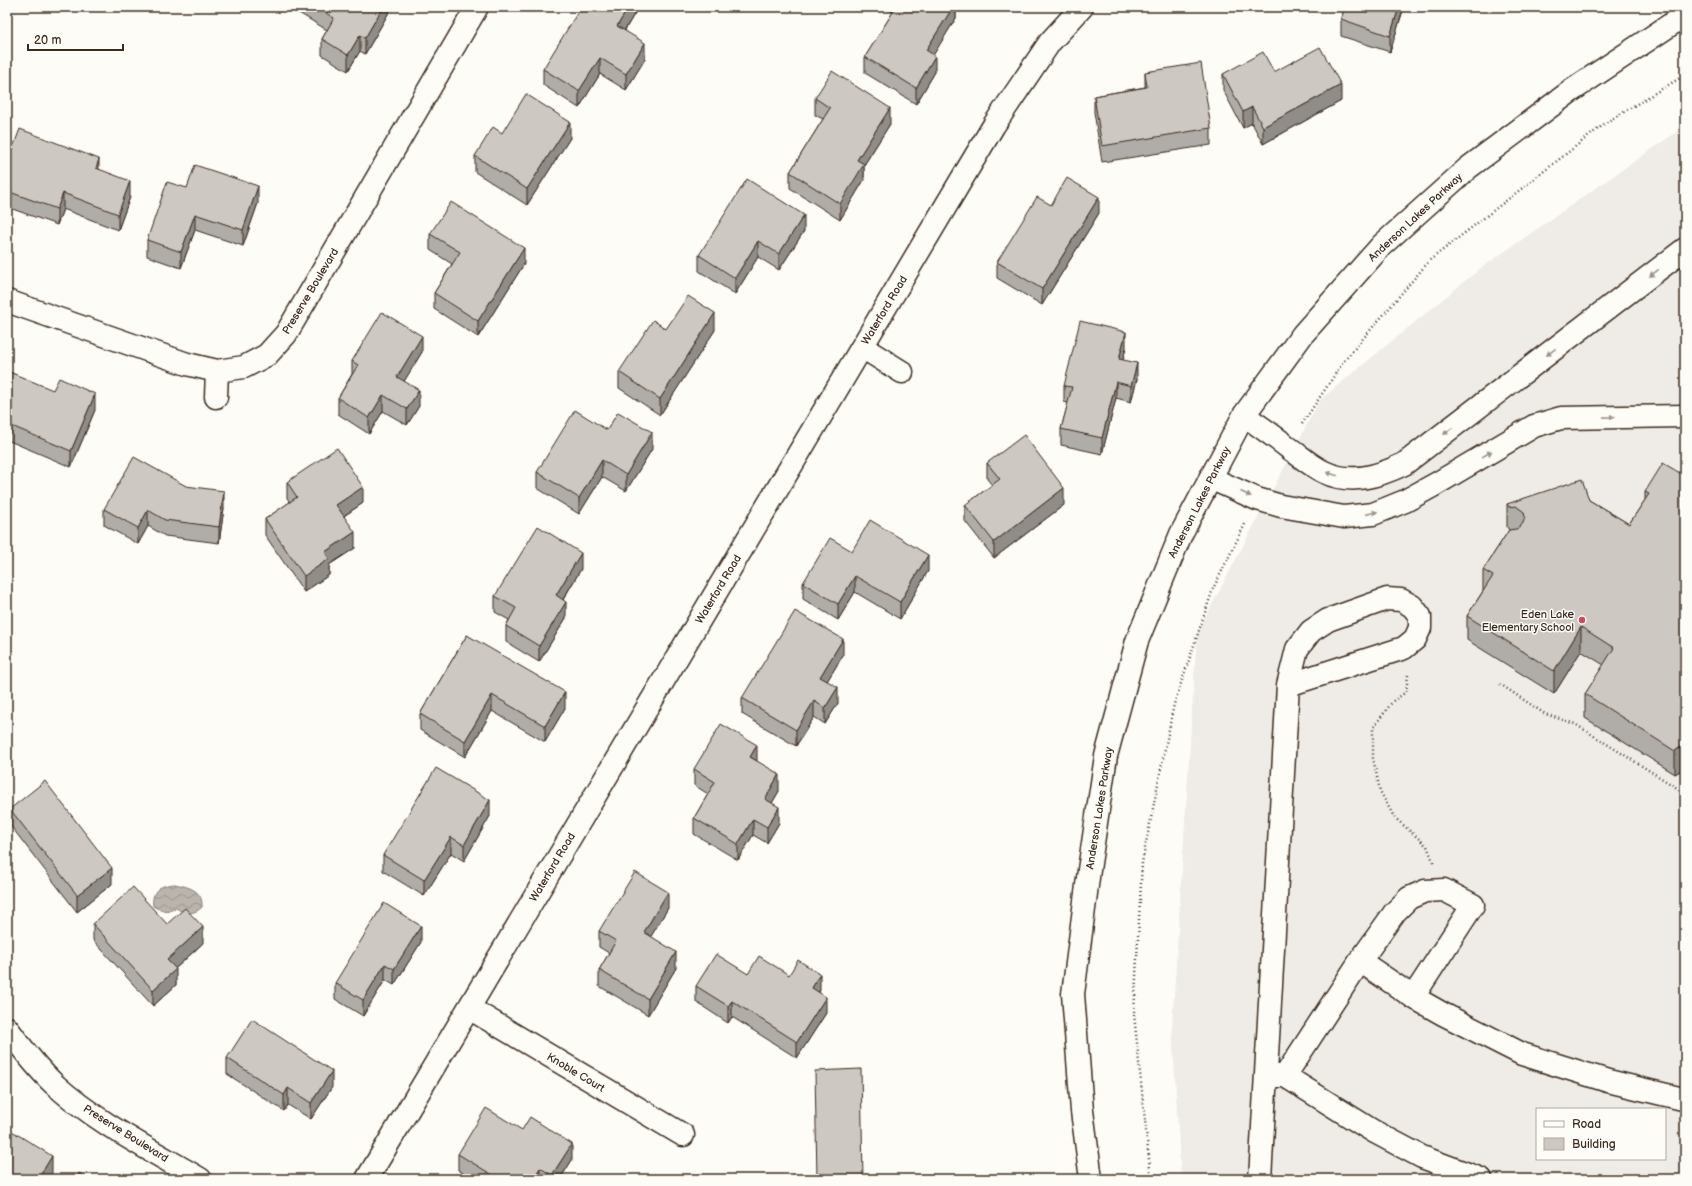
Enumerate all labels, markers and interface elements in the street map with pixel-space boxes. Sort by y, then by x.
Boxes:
scale bar [28,26,123,52]
text: 20 m [34,33,61,48]
street label: Anderson Lakes Parkway [1366,170,1465,264]
street label: Preserve Boulevard [280,246,341,337]
one-way arrow [1649,269,1659,277]
street label: Waterford Road [859,273,910,347]
one-way arrow [1545,348,1556,356]
one-way arrow [1603,414,1616,420]
one-way arrow [1442,427,1453,435]
street label: Anderson Lakes Parkway [1166,444,1233,560]
one-way arrow [1481,450,1493,457]
one-way arrow [1326,471,1338,477]
one-way arrow [1240,491,1251,497]
one-way arrow [1366,509,1378,515]
street label: Waterford Road [693,552,744,626]
place label: Eden Lake Elementary School [1482,608,1574,634]
marker: Eden Lake Elementary School [1577,615,1587,625]
street label: Anderson Lakes Parkway [1083,746,1116,870]
street label: Waterford Road [527,830,578,904]
street label: Knoble Court [544,1050,608,1095]
street label: Preserve Boulevard [81,1102,171,1165]
legend [1536,1108,1666,1160]
text: Road [1572,1117,1601,1132]
text: Building [1572,1137,1616,1152]

